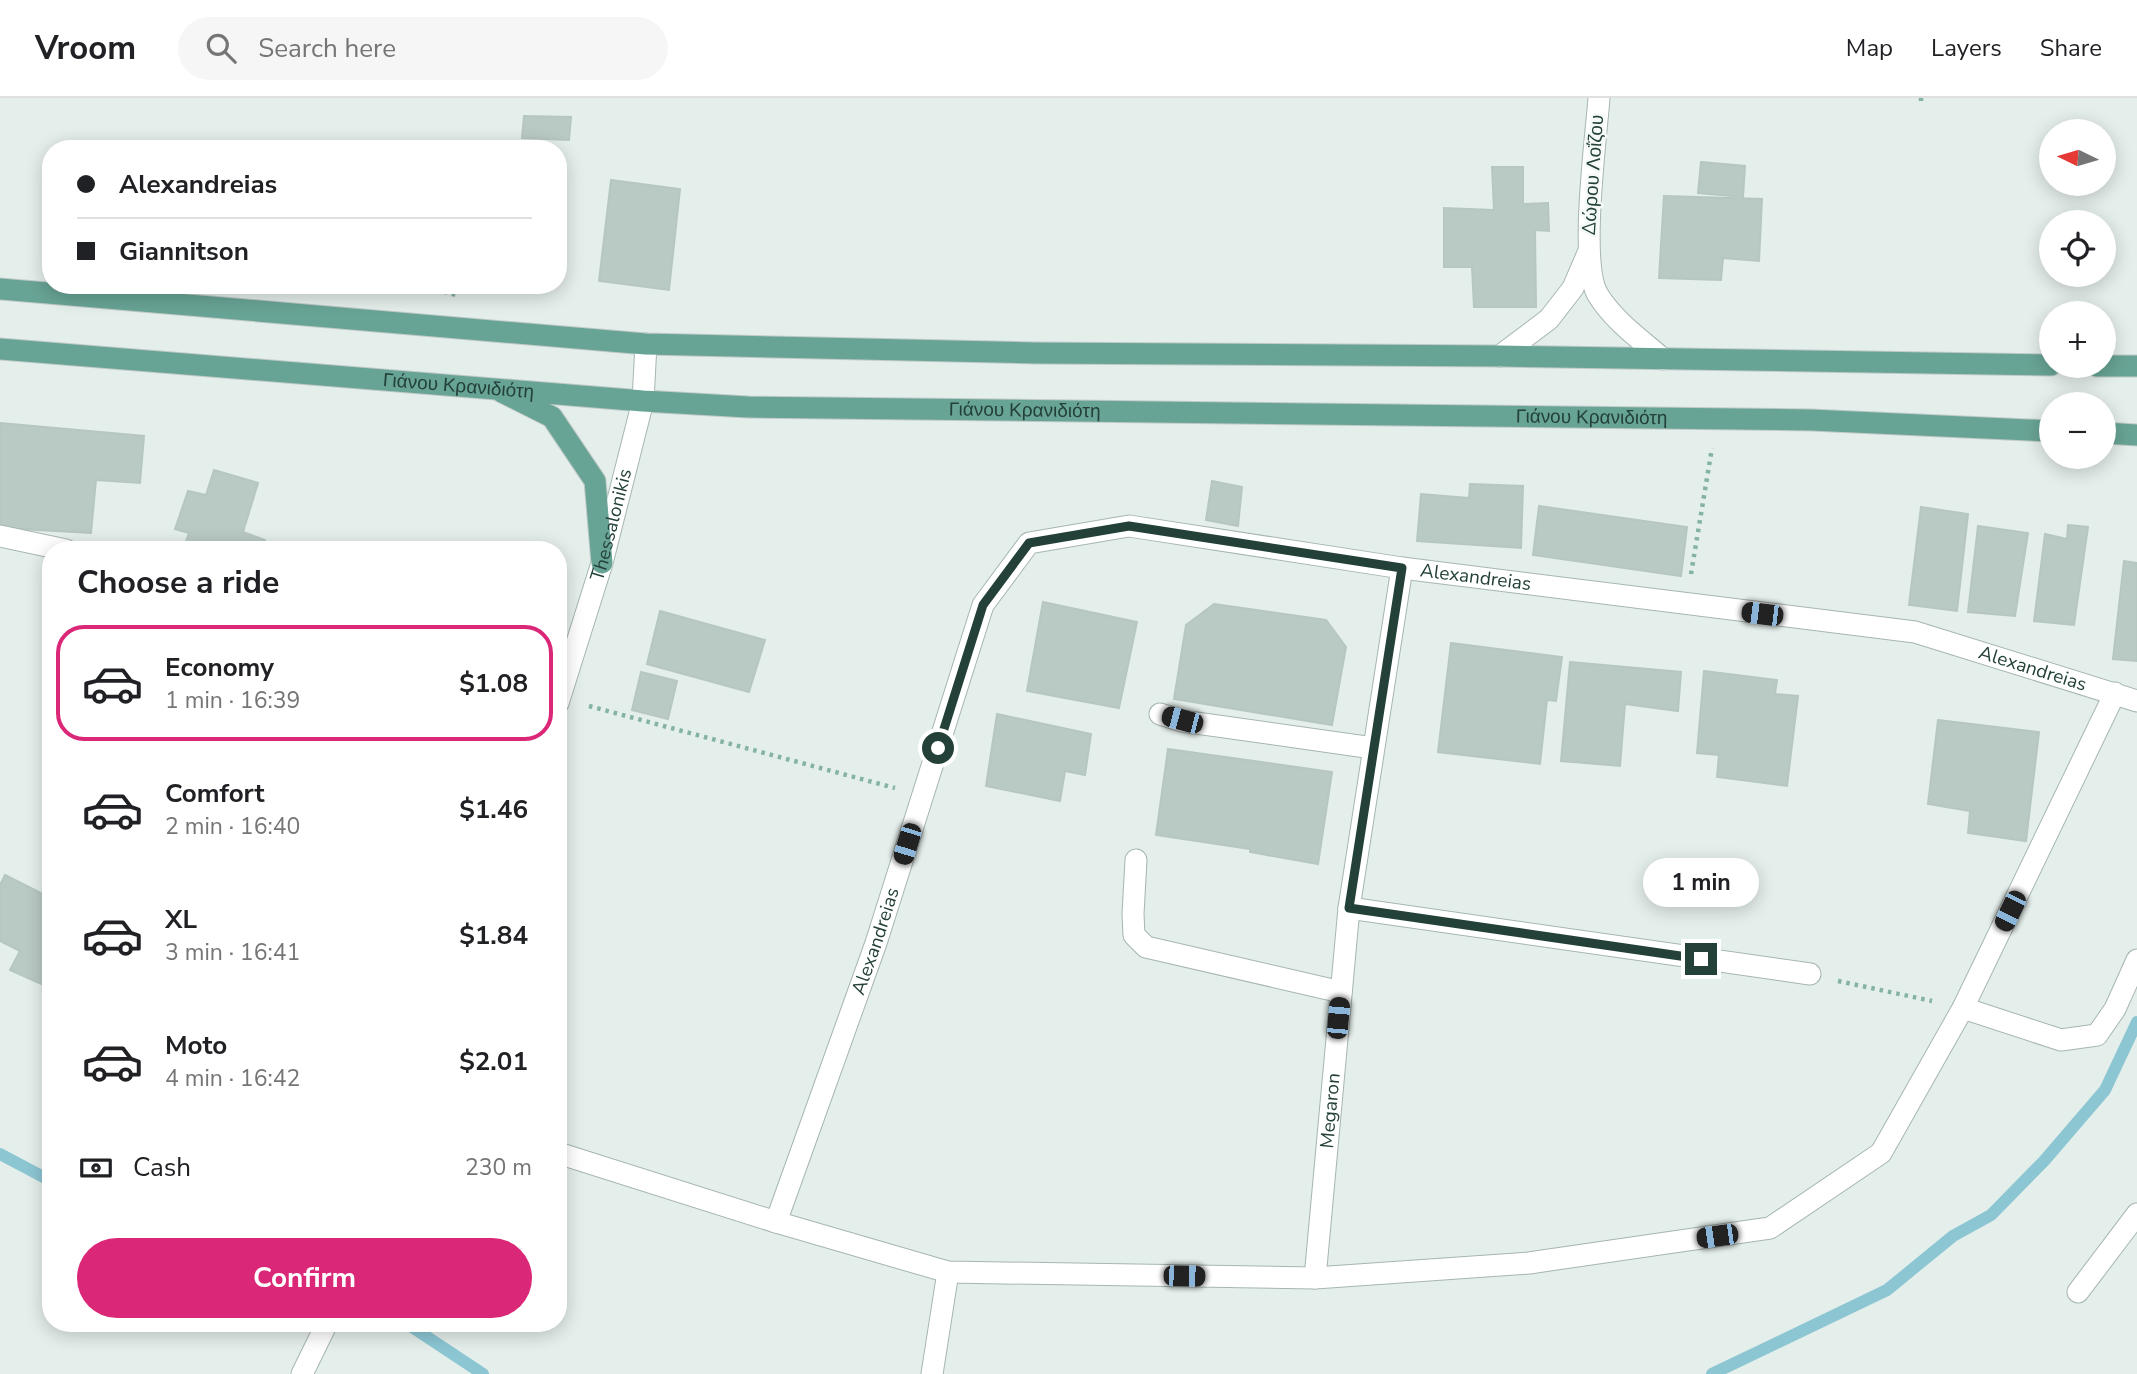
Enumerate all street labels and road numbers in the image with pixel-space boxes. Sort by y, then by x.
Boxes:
street label: Δώρου Λοΐζου [1576,114,1610,236]
street label: Γιάνου Κρανιδιότη [382,367,535,405]
street label: Γιάνου Κρανιδιότη [949,396,1101,424]
street label: Γιάνου Κρανιδιότη [1516,403,1668,431]
street label: Thessalonikis [584,466,638,584]
street label: Alexandreias [1419,557,1533,597]
street label: Alexandreias [1976,640,2090,698]
street label: Alexandreias [845,884,906,998]
street label: Megaron [1314,1072,1347,1150]

